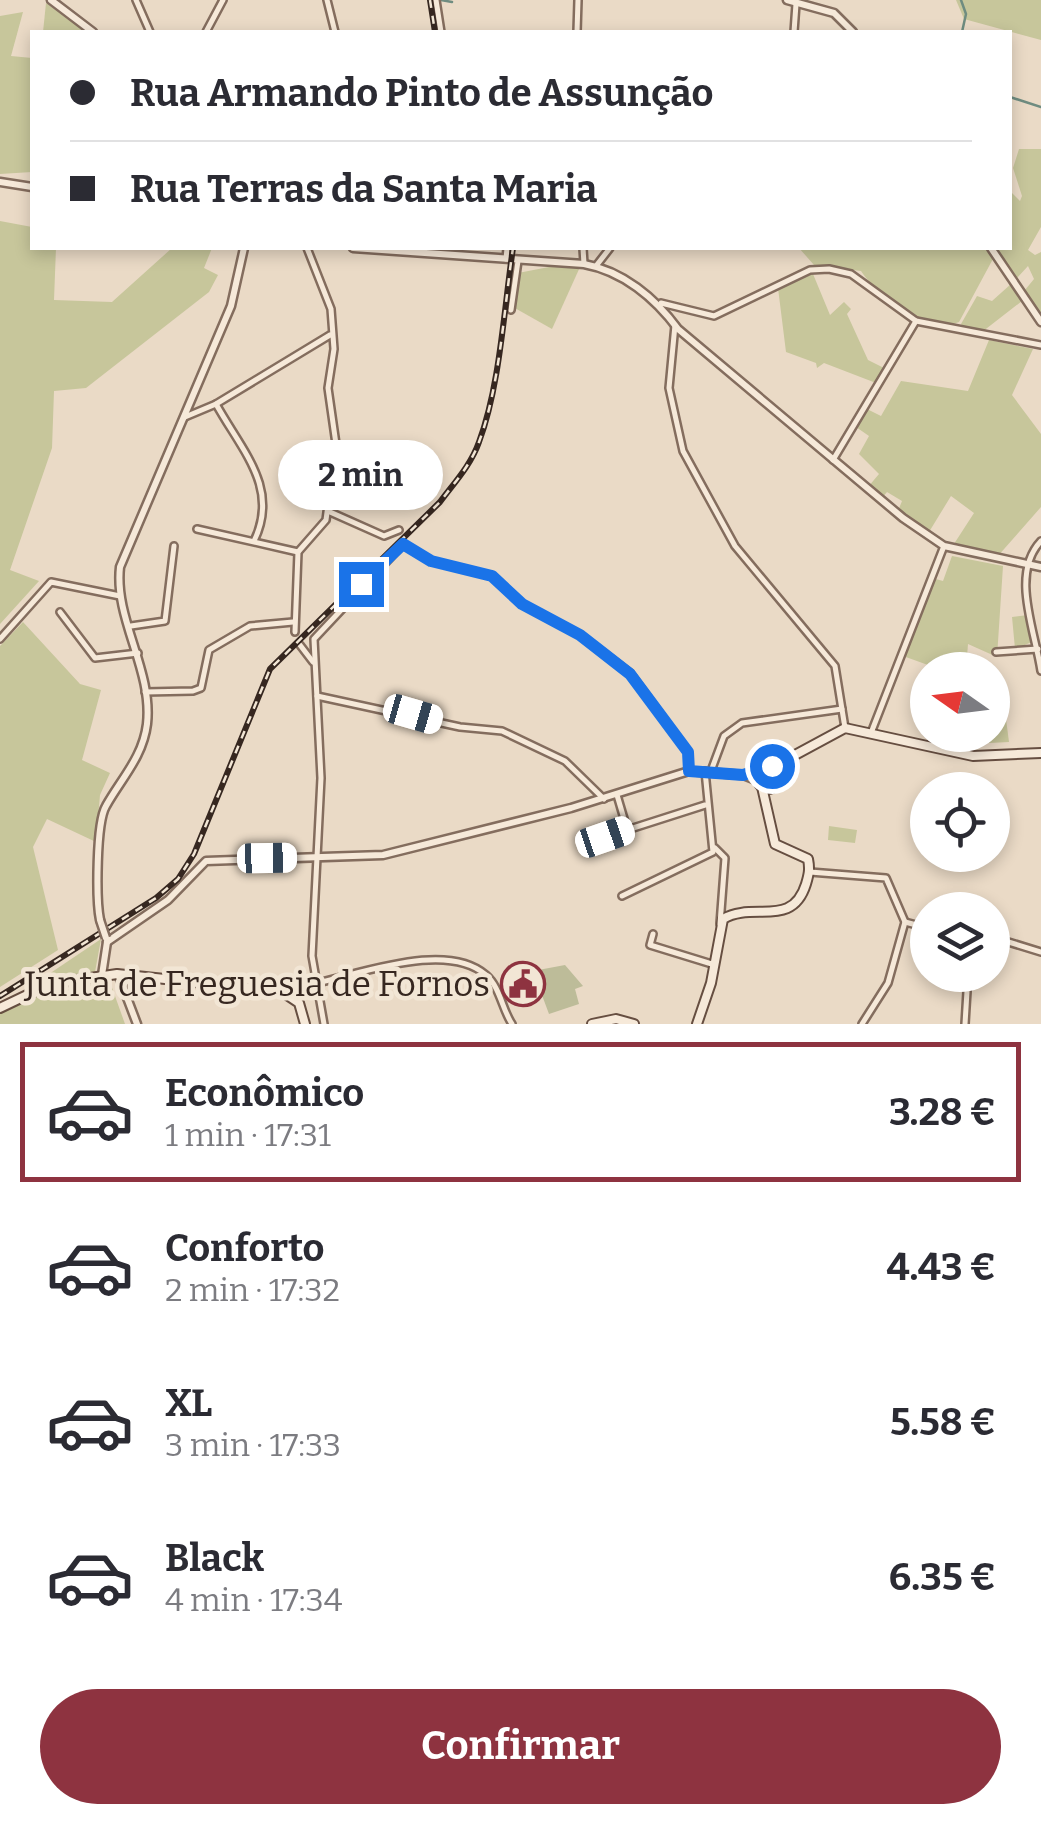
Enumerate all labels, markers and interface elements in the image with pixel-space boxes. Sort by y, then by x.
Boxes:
text: Rua Armando Pinto de Assunção [130,70,713,116]
text: Rua Terras da Santa Maria [130,166,597,212]
callout: 2 min [278,439,444,509]
text: 2 min [318,456,403,494]
route end [339,562,384,607]
north arrow [910,652,1010,752]
map controls [910,652,1010,992]
car [380,691,446,737]
route start [750,744,795,789]
button: locate [910,772,1010,872]
car [572,813,638,861]
car [237,842,297,874]
button: layers [910,892,1010,992]
public building icon: Junta de Freguesia de Fornos [500,961,546,1007]
place label: Junta de Freguesia de Fornos [23,963,490,1005]
icon: car [45,1067,135,1157]
text: Econômico [165,1070,364,1116]
text: 3.28 € [889,1089,996,1135]
text: 1 min · 17:31 [165,1116,331,1154]
icon: car [45,1222,135,1312]
text: Conforto [165,1225,325,1271]
text: 4.43 € [886,1244,996,1290]
text: 2 min · 17:32 [165,1271,340,1309]
icon: car [45,1377,135,1467]
text: XL [165,1380,212,1426]
text: 5.58 € [890,1399,996,1445]
text: 3 min · 17:33 [165,1426,341,1464]
icon: car [45,1532,135,1622]
text: Black [165,1535,264,1581]
text: 6.35 € [889,1554,996,1600]
text: 4 min · 17:34 [165,1581,342,1619]
button: Confirmar [40,1689,1001,1804]

